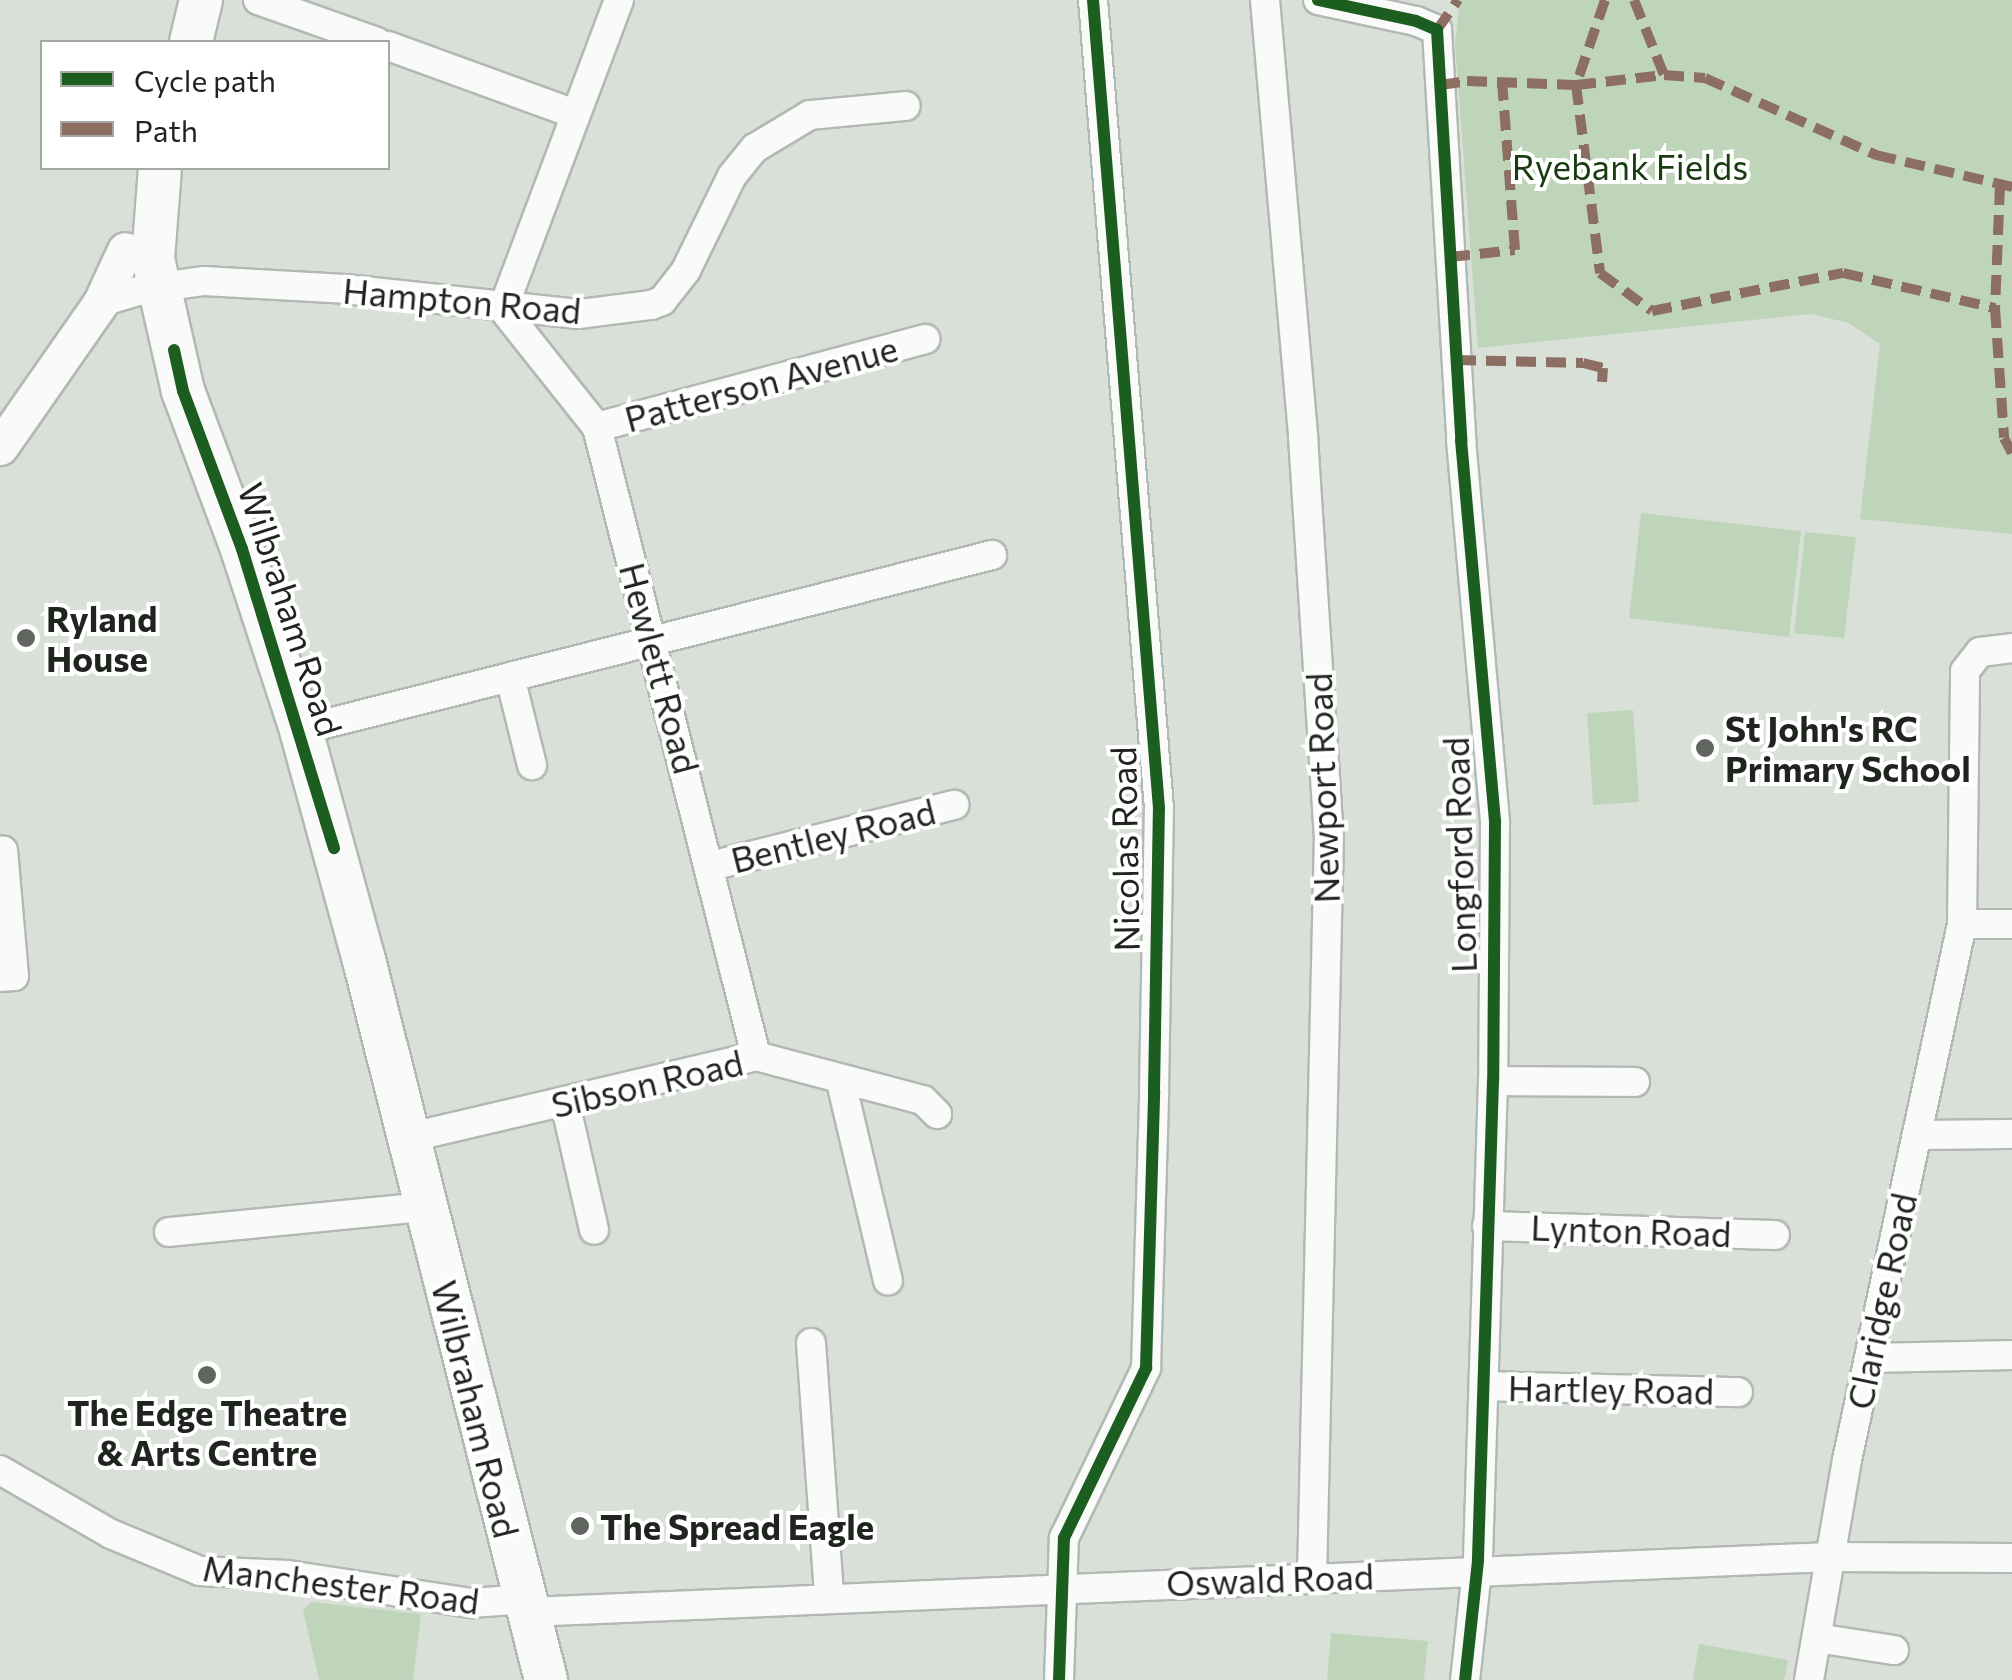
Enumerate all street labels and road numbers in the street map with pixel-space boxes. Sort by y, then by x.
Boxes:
street label: Hampton Road [341,269,583,331]
street label: Patterson Avenue [620,326,902,440]
street label: Wilbraham Road [230,477,352,741]
street label: Hewlett Road [612,558,708,778]
street label: Newport Road [1297,672,1347,904]
street label: Longford Road [1434,736,1484,974]
street label: Nicolas Road [1101,746,1147,952]
street label: Bentley Road [727,789,939,881]
street label: Sibson Road [547,1041,747,1125]
street label: Claridge Road [1838,1189,1924,1413]
street label: Lynton Road [1530,1206,1732,1254]
street label: Wilbraham Road [424,1276,528,1542]
street label: Hartley Road [1507,1366,1715,1412]
street label: Manchester Road [200,1546,482,1622]
street label: Oswald Road [1165,1554,1375,1604]

